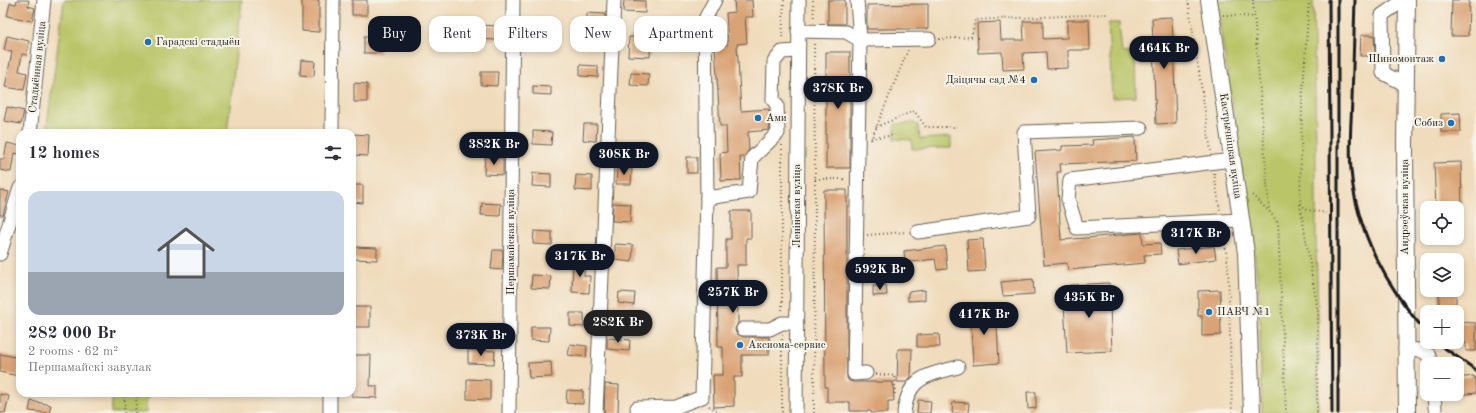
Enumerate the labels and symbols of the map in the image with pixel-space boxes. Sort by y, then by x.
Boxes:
street label: Стадыённая вуліца [28,20,48,114]
pin: 464K Br [1127,36,1201,70]
marker: Гарадскі стадыён [143,37,153,47]
place label: Гарадскі стадыён [156,37,240,48]
place label: Шиномонтаж [1368,54,1434,65]
marker: Шиномонтаж [1437,54,1447,64]
place label: Дзіцячы сад №4 [946,75,1026,86]
marker: Дзіцячы сад №4 [1029,75,1039,85]
pin: 378K Br [801,76,875,110]
street label: Кастрычніцкая вуліца [1217,92,1243,200]
marker: Ами [753,113,763,123]
place label: Ами [766,113,787,124]
place label: Собиз [1414,118,1443,129]
marker: Собиз [1446,118,1456,128]
pin: 382K Br [457,132,531,166]
pin: 308K Br [587,142,661,176]
street label: Андрэеўская вуліца [1400,159,1411,255]
street label: Ленінская вуліца [792,164,803,248]
street label: Першамайская вуліца [506,188,517,295]
pin: 317K Br [1159,221,1233,255]
pin: 317K Br [543,244,617,278]
pin: 592K Br [843,257,917,291]
pin: 257K Br [696,280,770,314]
pin: 435K Br [1052,285,1126,319]
pin: 417K Br [947,302,1021,336]
marker: ПАВЧ №1 [1204,307,1214,317]
place label: ПАВЧ №1 [1217,307,1270,318]
pin: 282K Br [581,310,655,344]
pin: 373K Br [444,323,518,357]
marker: Аксиома-сервис [735,340,745,350]
place label: Аксиома-сервис [748,340,826,351]

